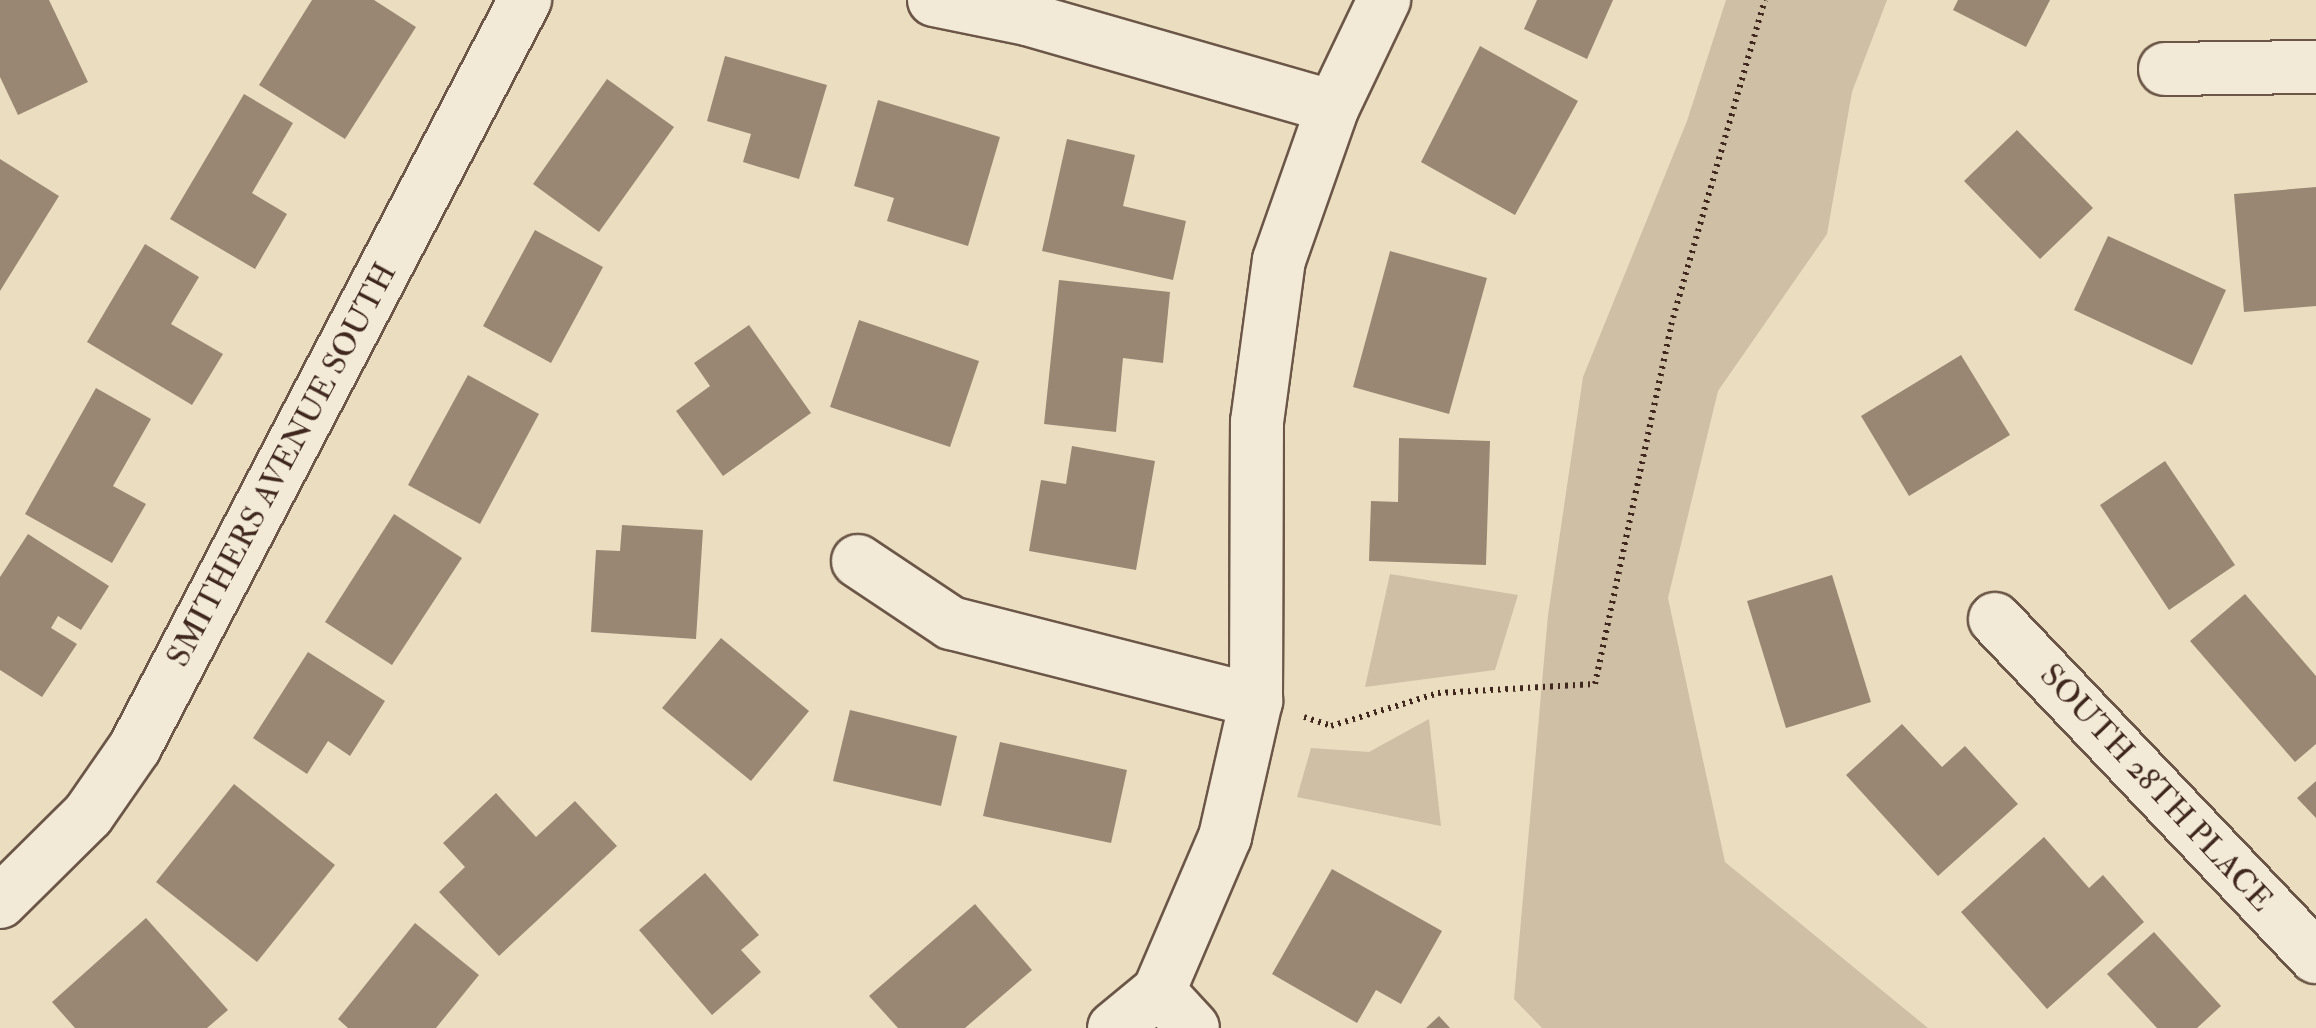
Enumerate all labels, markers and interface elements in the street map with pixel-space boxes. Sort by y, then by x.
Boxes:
street label: SMITHERS AVENUE SOUTH [159,257,405,673]
street label: SOUTH 28TH PLACE [2031,656,2281,920]

